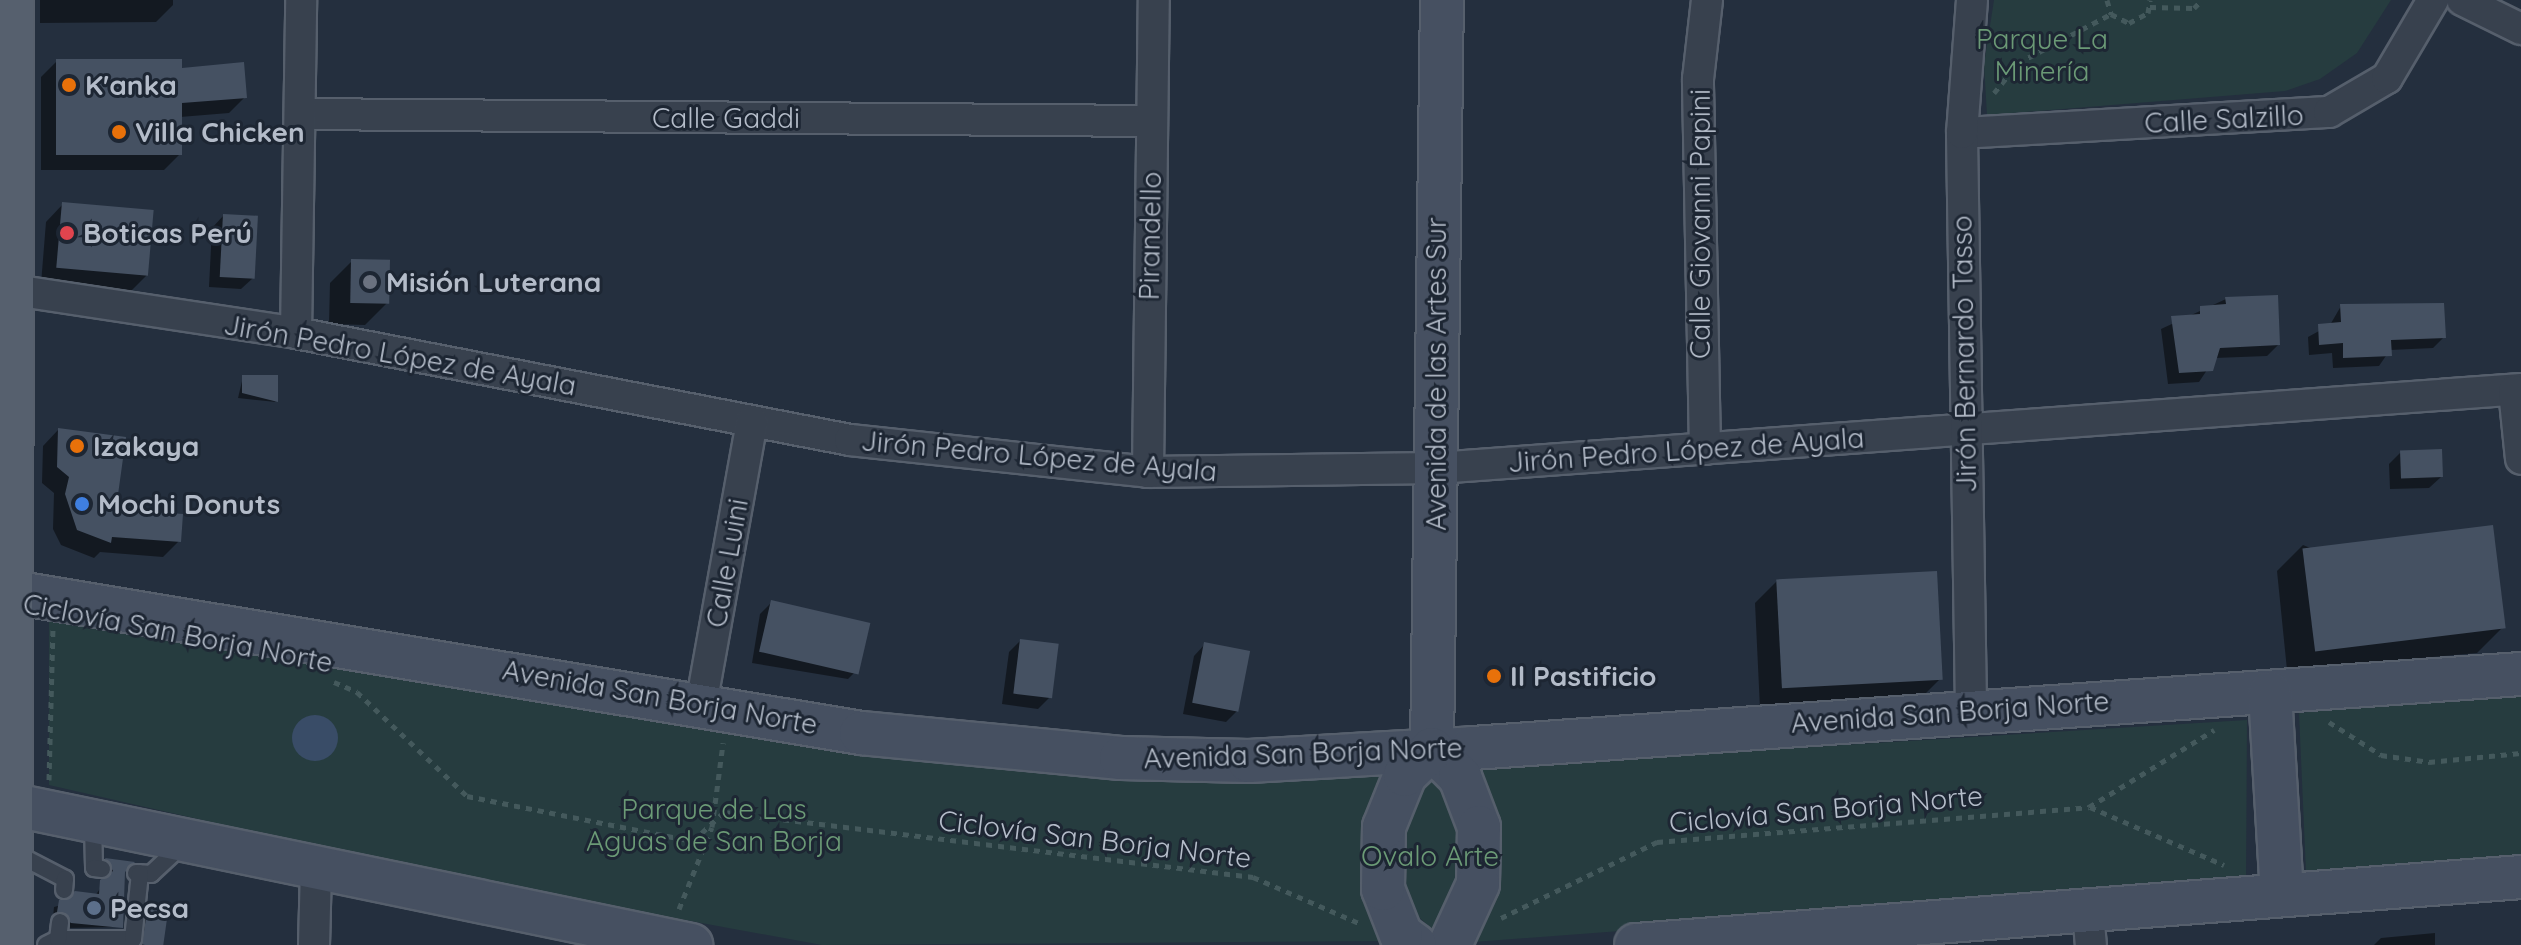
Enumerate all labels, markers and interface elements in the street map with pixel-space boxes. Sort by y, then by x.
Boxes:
park label: Parque La Minería [1976,22,2108,88]
place label: K'anka [85,68,177,102]
marker: K'anka [60,76,78,94]
street label: Calle Giovanni Papini [1683,89,1717,359]
street label: Calle Salzillo [2144,98,2304,140]
street label: Calle Gaddi [652,101,800,135]
place label: Villa Chicken [135,115,305,149]
marker: Villa Chicken [110,123,128,141]
street label: Pirandello [1132,171,1168,301]
street label: Jirón Bernardo Tasso [1945,215,1983,493]
place label: Boticas Perú [83,216,252,250]
street label: Avenida de las Artes Sur [1419,217,1453,531]
marker: Boticas Perú [58,224,76,242]
place label: Misión Luterana [386,265,601,299]
marker: Misión Luterana [361,273,379,291]
street label: Jirón Pedro López de Ayala [221,307,579,403]
street label: Jirón Pedro López de Ayala [1507,421,1865,479]
street label: Jirón Pedro López de Ayala [860,424,1218,488]
place label: Izakaya [93,429,199,463]
marker: Izakaya [68,437,86,455]
place label: Mochi Donuts [98,487,280,521]
marker: Mochi Donuts [73,495,91,513]
street label: Calle Luini [699,496,755,630]
street label: Ciclovía San Borja Norte [20,586,336,680]
street label: Avenida San Borja Norte [500,653,820,741]
place label: Il Pastificio [1510,659,1656,693]
marker: Il Pastificio [1485,667,1503,685]
street label: Avenida San Borja Norte [1790,684,2110,740]
street label: Avenida San Borja Norte [1143,731,1463,775]
street label: Ciclovía San Borja Norte [1668,779,1984,839]
park label: Parque de Las Aguas de San Borja [586,792,842,858]
street label: Ciclovía San Borja Norte [937,803,1253,875]
park label: Ovalo Arte [1361,839,1499,873]
place label: Pecsa [110,891,189,925]
marker: Pecsa [85,899,103,917]

